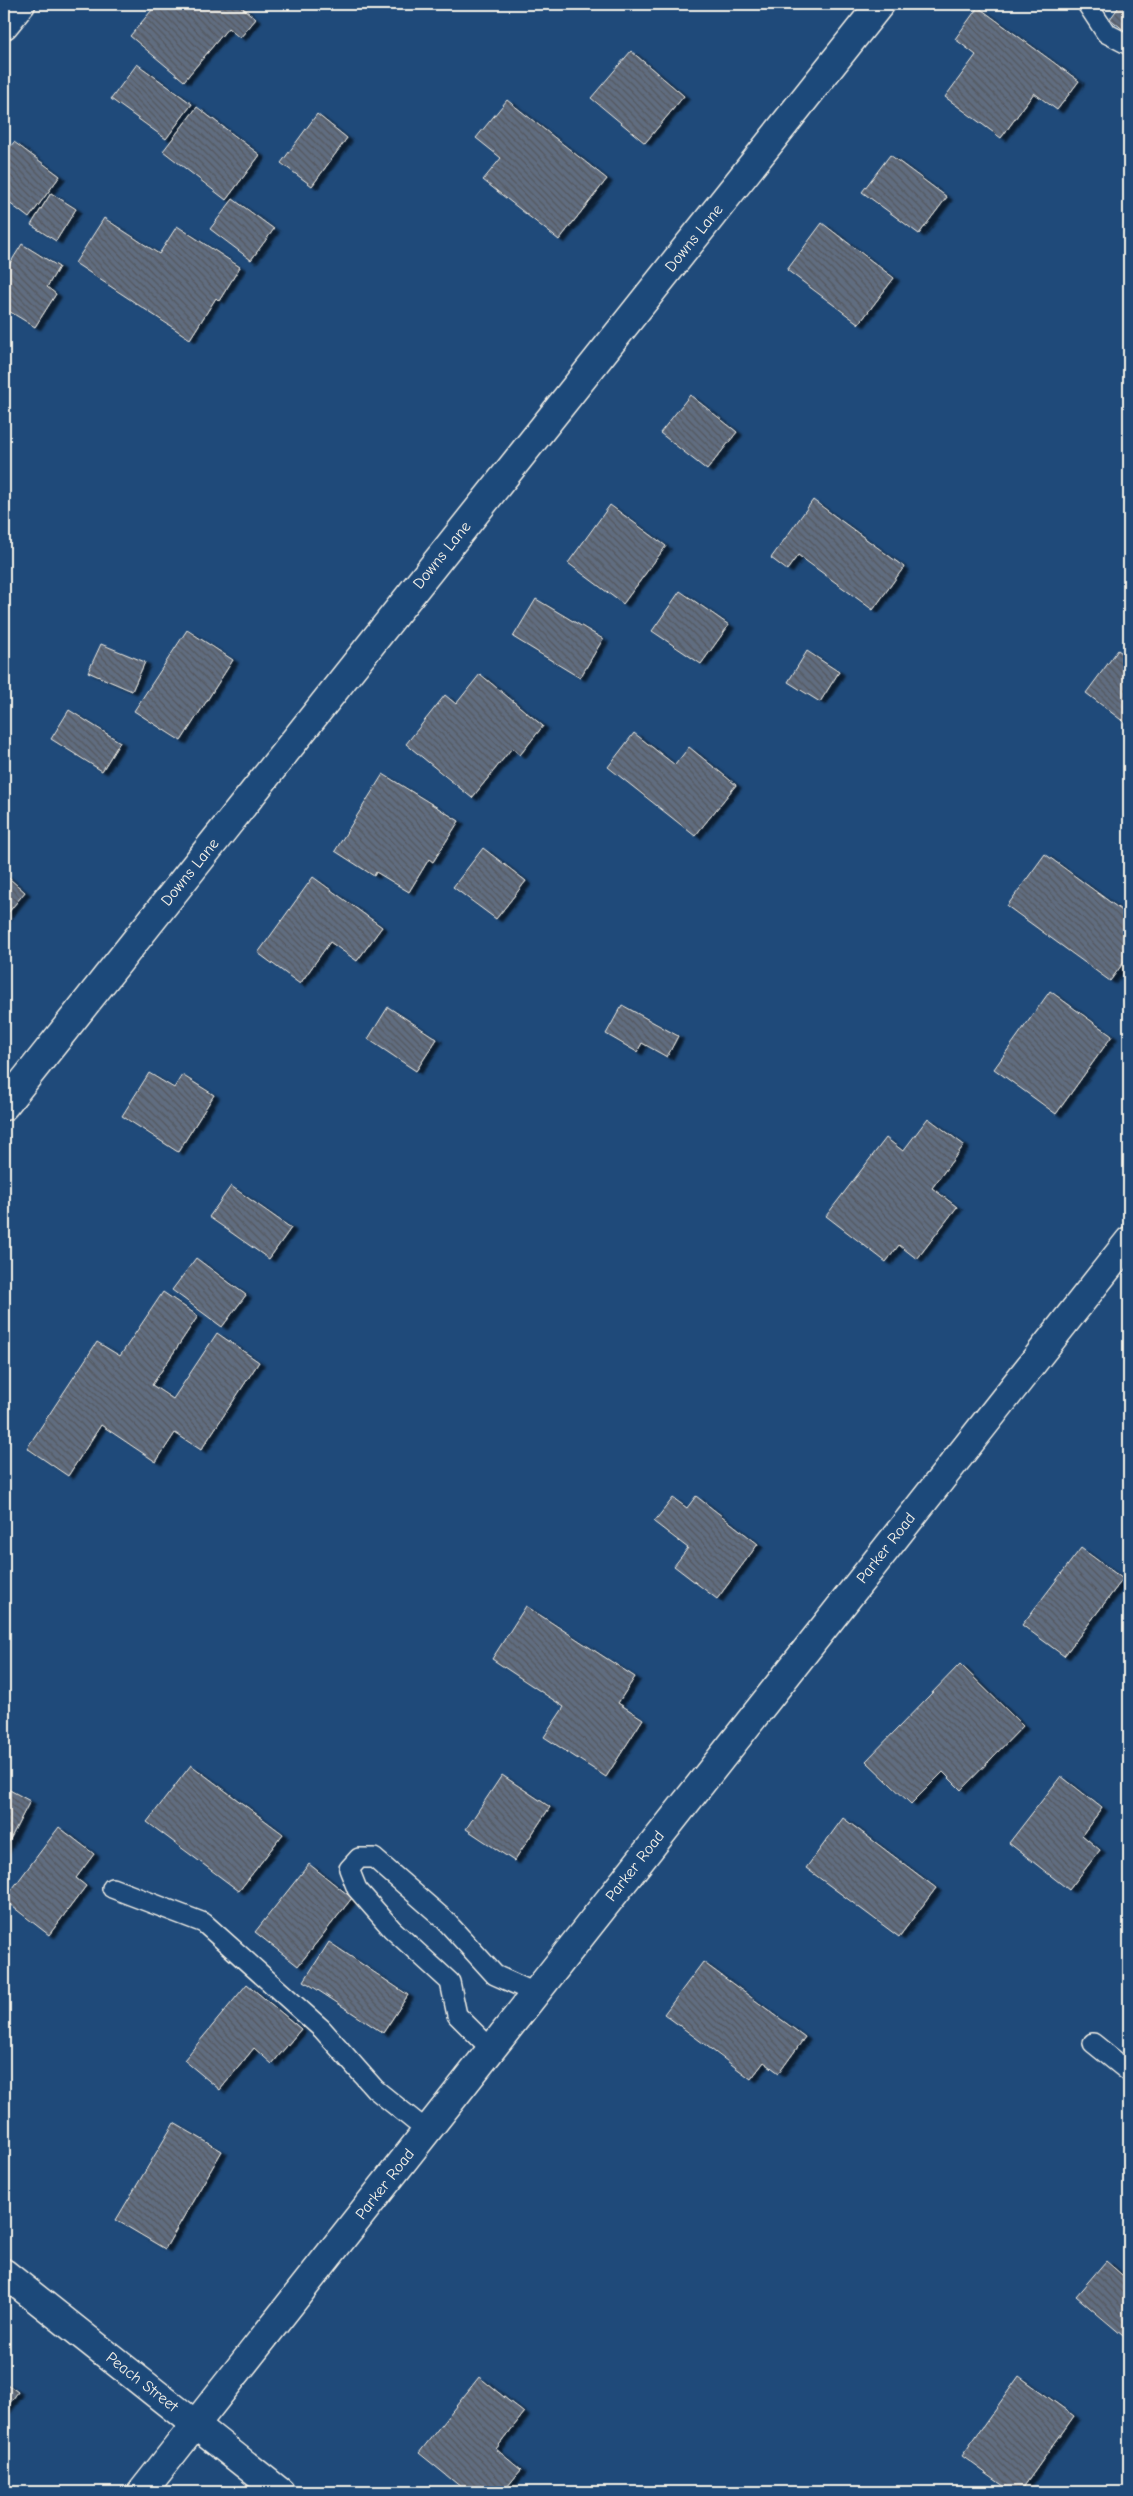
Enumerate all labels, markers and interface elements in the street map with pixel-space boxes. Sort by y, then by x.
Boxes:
street label: Downs Lane [661,201,727,275]
street label: Downs Lane [409,518,475,592]
street label: Downs Lane [157,835,223,909]
street label: Parker Road [853,1509,919,1587]
street label: Parker Road [602,1827,668,1905]
street label: Parker Road [352,2145,418,2223]
street label: Peach Street [102,2348,182,2416]

